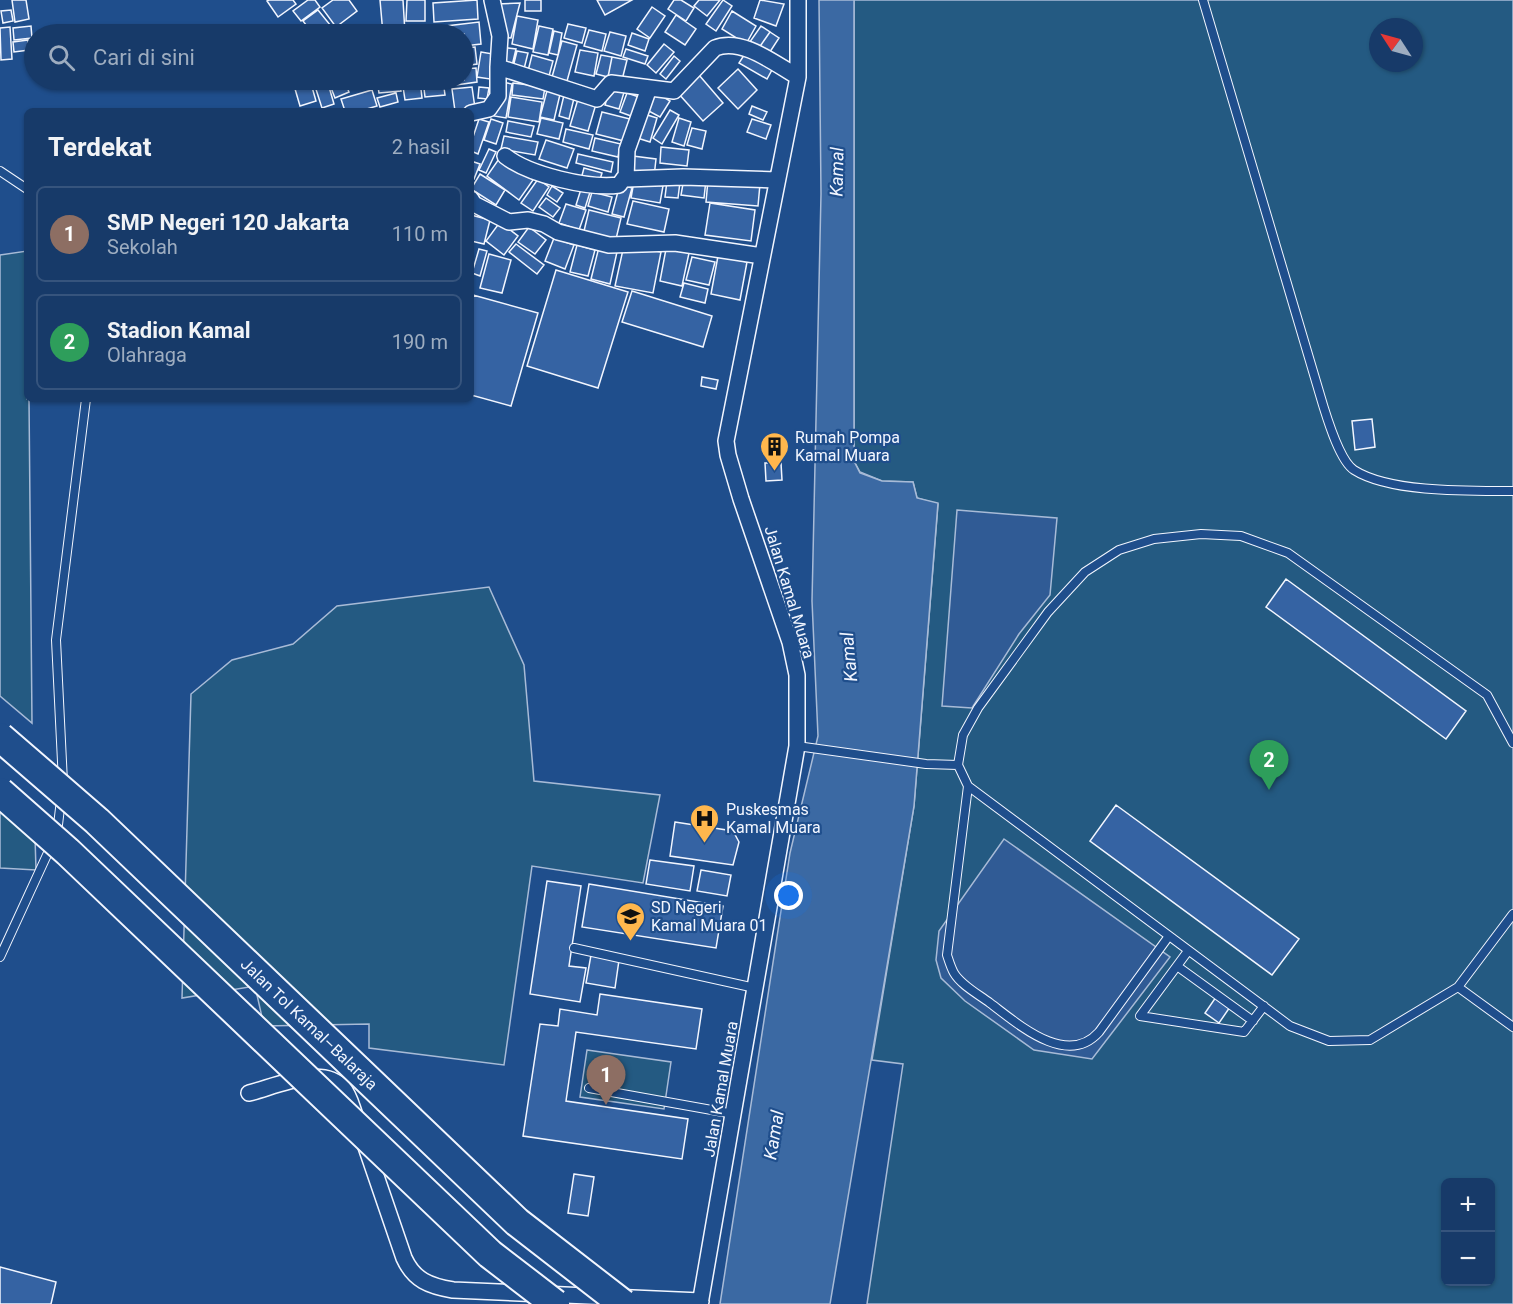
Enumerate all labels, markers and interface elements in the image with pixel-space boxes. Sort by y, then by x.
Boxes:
north arrow [1369,18,1423,72]
search box [24,24,474,90]
icon: search [45,41,78,74]
text: Cari di sini [93,45,195,70]
text: Terdekat [48,132,152,162]
text: 2 hasil [392,135,450,159]
water label: Kamal [826,146,847,197]
text: SMP Negeri 120 Jakarta [107,210,349,235]
text: 1 [64,222,75,246]
text: 110 m [392,222,448,246]
text: Sekolah [107,235,178,259]
text: Stadion Kamal [107,318,251,343]
text: 2 [64,330,75,354]
text: 190 m [392,330,448,354]
text: Olahraga [107,343,187,367]
place label: Rumah Pompa Kamal Muara [795,428,900,465]
building icon: Rumah Pompa Kamal Muara [758,430,790,472]
street label: Jalan Kamal Muara [760,524,819,661]
water label: Kamal [836,631,861,683]
pin: 2 [1250,740,1288,790]
place label: Puskesmas Kamal Muara [726,800,821,837]
hospital icon: Puskesmas Kamal Muara [689,802,721,844]
your location [774,881,803,910]
place label: SD Negeri Kamal Muara 01 [651,898,768,935]
school or university icon: SD Negeri Kamal Muara 01 [614,900,646,942]
street label: Jalan Tol Kamal–Balaraja [237,954,381,1094]
street label: Jalan Kamal Muara [699,1020,742,1158]
pin: 1 [586,1056,626,1105]
water label: Kamal [759,1108,788,1161]
map controls [1441,1178,1495,1286]
button: + [1441,1178,1495,1232]
button: − [1441,1232,1495,1286]

